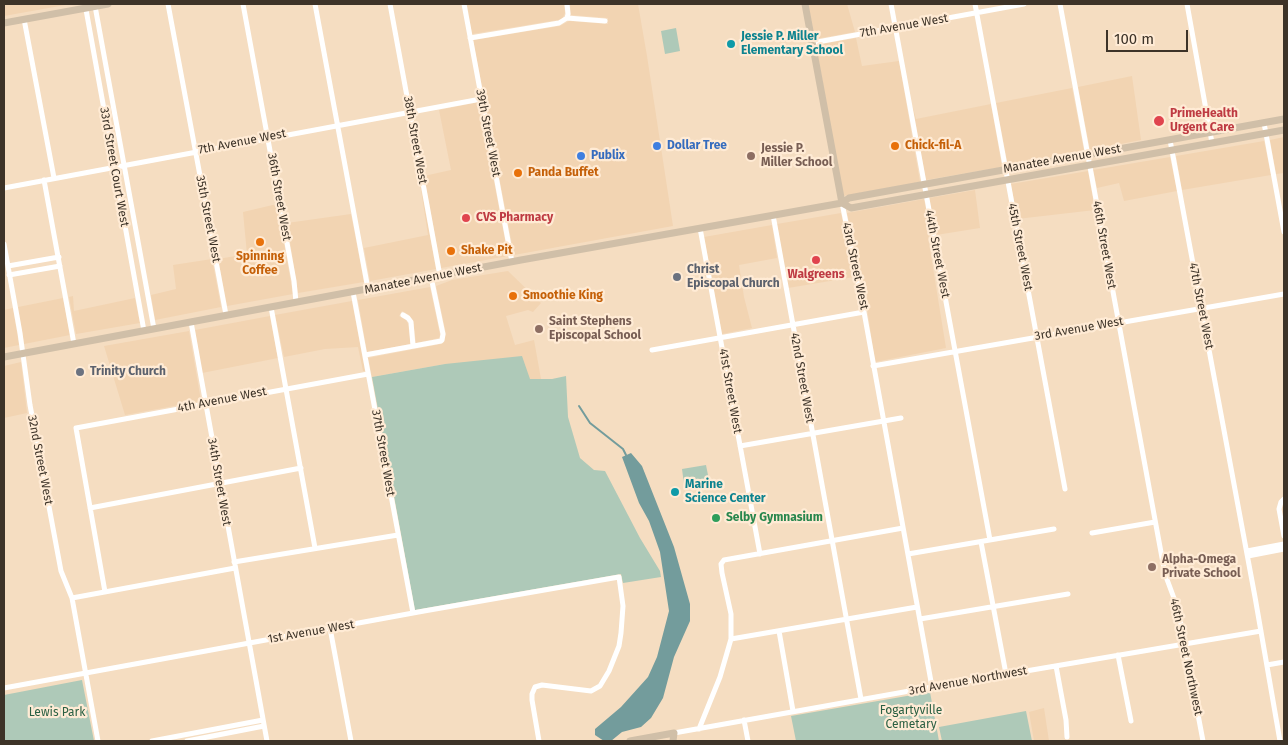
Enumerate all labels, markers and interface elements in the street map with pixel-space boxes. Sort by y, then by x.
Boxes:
street label: 7th Avenue West [859,11,949,41]
scale bar [1108,20,1190,52]
place label: Jessie P. Miller Elementary School [741,30,843,58]
text: 100 m [1114,30,1154,48]
marker: Jessie P. Miller Elementary School [725,38,737,50]
street label: 39th Street West [472,88,504,178]
street label: 38th Street West [400,95,430,185]
street label: 33rd Street Court West [96,106,132,228]
place label: PrimeHealth Urgent Care [1170,107,1238,135]
marker: PrimeHealth Urgent Care [1152,114,1166,128]
street label: 7th Avenue West [197,126,287,158]
place label: Dollar Tree [667,139,727,153]
place label: Chick-fil-A [905,139,961,153]
marker: Dollar Tree [651,140,663,152]
marker: Chick-fil-A [889,140,901,152]
place label: Jessie P. Miller School [761,142,832,170]
street label: Manatee Avenue West [1002,142,1122,176]
place label: Publix [591,149,625,163]
marker: Publix [575,150,587,162]
marker: Jessie P. Miller School [745,150,757,162]
street label: 36th Street West [264,152,294,242]
place label: Panda Buffet [528,166,599,180]
marker: Panda Buffet [512,167,524,179]
street label: 35th Street West [192,174,224,264]
street label: 46th Street West [1089,200,1119,290]
street label: 45th Street West [1004,202,1036,292]
street label: 44th Street West [921,209,953,299]
place label: CVS Pharmacy [476,211,553,225]
marker: CVS Pharmacy [460,212,472,224]
street label: 43rd Street West [839,221,871,311]
marker: Spinning Coffee [254,236,266,248]
place label: Shake Pit [461,244,513,258]
marker: Shake Pit [445,245,457,257]
place label: Spinning Coffee [236,250,284,278]
marker: Walgreens [810,254,822,266]
street label: Manatee Avenue West [363,261,483,297]
street label: 47th Street West [1186,261,1216,351]
place label: Christ Episcopal Church [687,263,780,291]
place label: Walgreens [788,268,844,282]
marker: Christ Episcopal Church [671,271,683,283]
place label: Smoothie King [523,289,603,303]
marker: Smoothie King [507,290,519,302]
street label: 3rd Avenue West [1033,314,1125,344]
place label: Saint Stephens Episcopal School [549,315,641,343]
marker: Saint Stephens Episcopal School [533,323,545,335]
street label: 42nd Street West [787,332,817,424]
street label: 41st Street West [715,347,745,435]
place label: Trinity Church [90,365,166,379]
marker: Trinity Church [74,366,86,378]
street label: 4th Avenue West [176,384,268,416]
street label: 37th Street West [368,409,398,497]
street label: 32nd Street West [24,414,56,506]
street label: 34th Street West [204,437,234,527]
place label: Marine Science Center [685,478,766,506]
marker: Marine Science Center [669,486,681,498]
place label: Selby Gymnasium [726,511,823,525]
marker: Selby Gymnasium [710,512,722,524]
place label: Alpha-Omega Private School [1162,553,1241,581]
marker: Alpha-Omega Private School [1146,561,1158,573]
street label: 46th Street Northwest [1167,597,1205,717]
street label: 1st Avenue West [267,617,355,647]
street label: 3rd Avenue Northwest [908,663,1028,699]
park label: Fogartyville Cemetary [880,704,942,732]
park label: Lewis Park [29,706,85,720]

